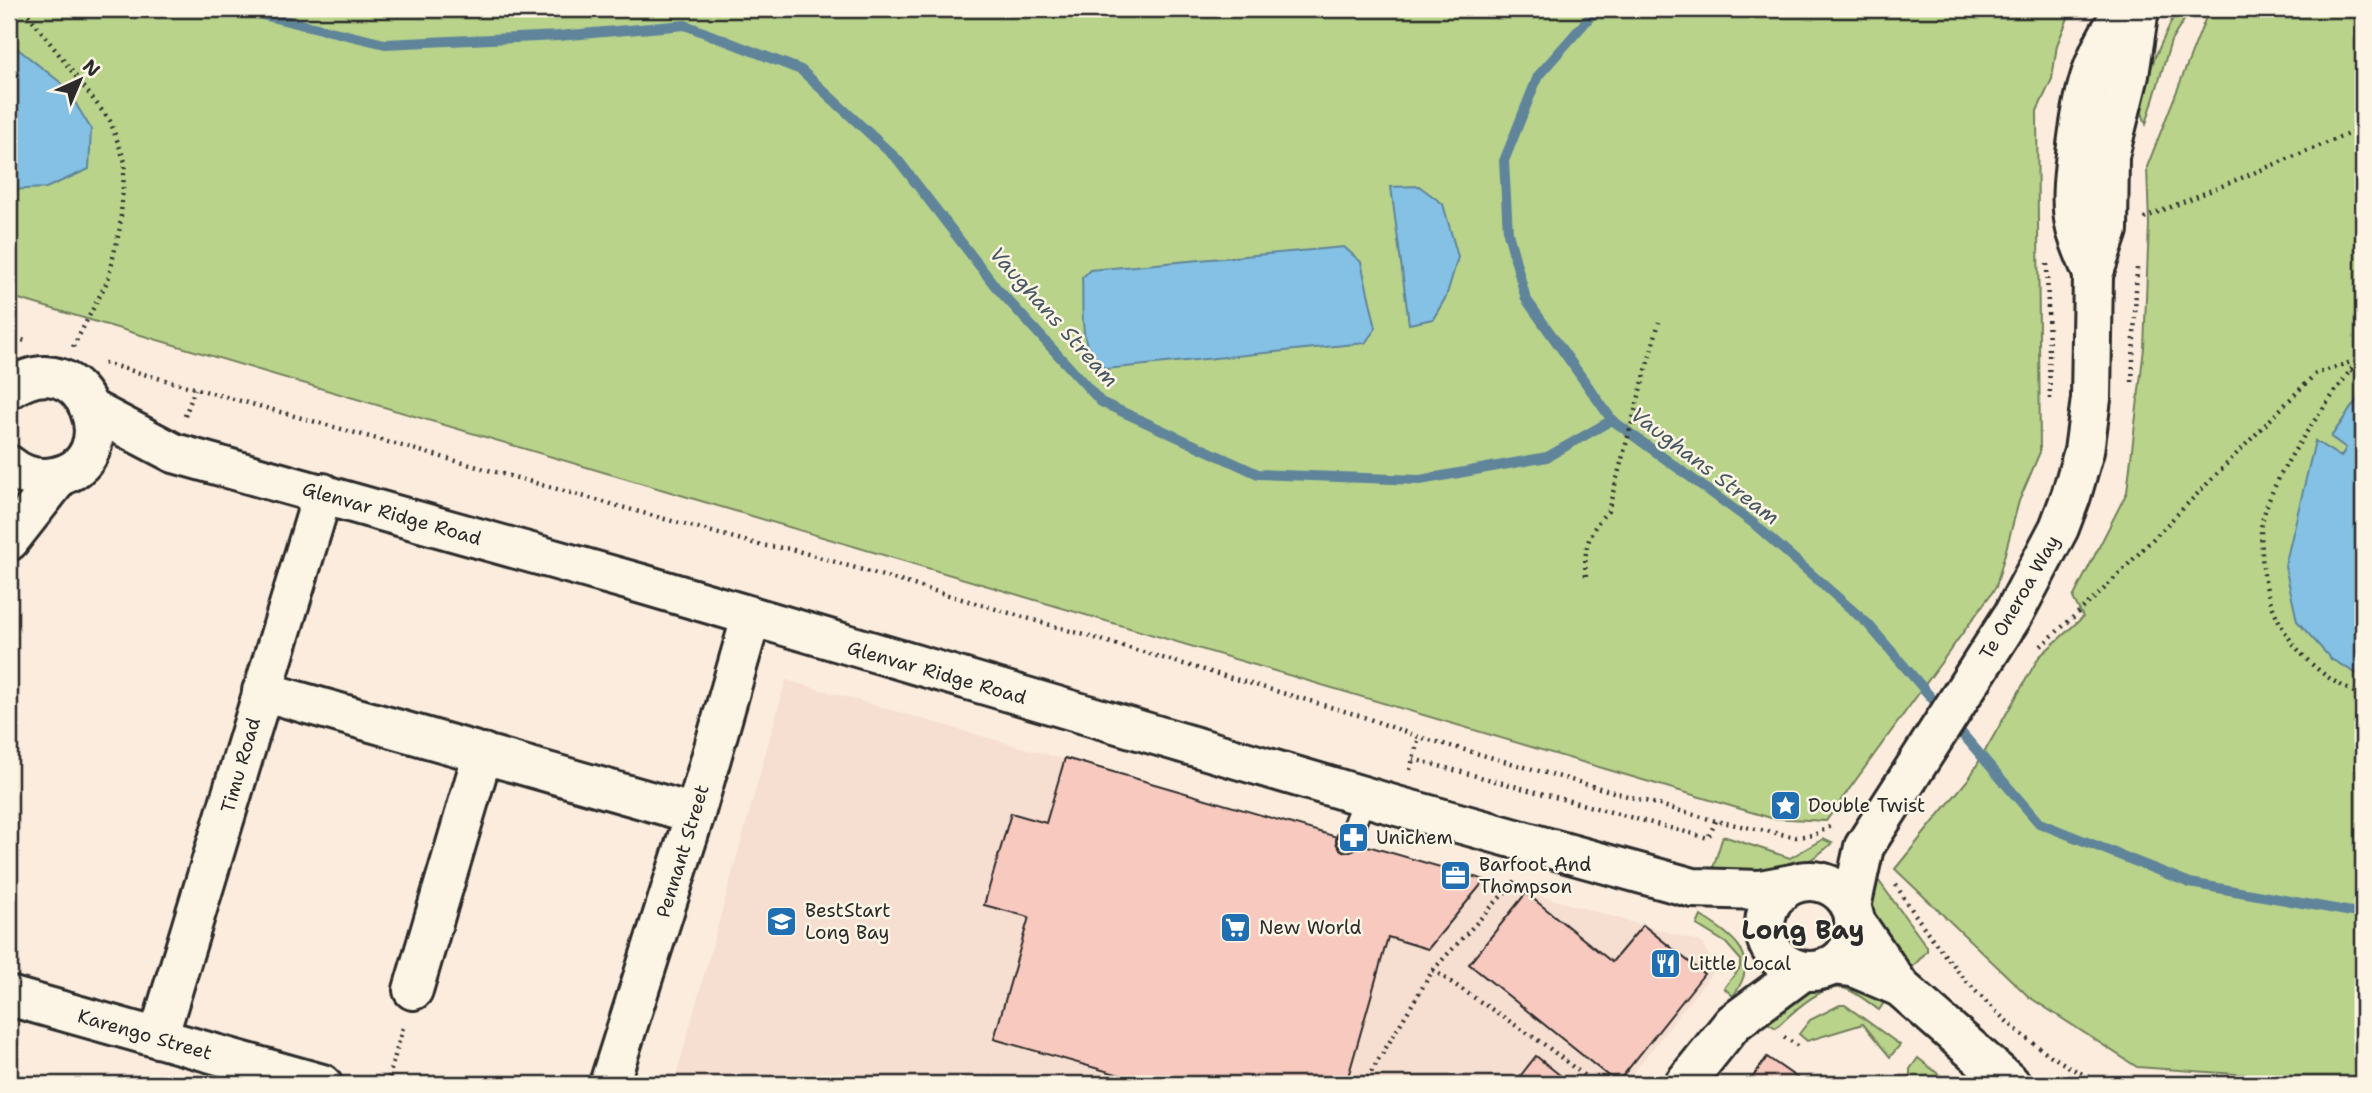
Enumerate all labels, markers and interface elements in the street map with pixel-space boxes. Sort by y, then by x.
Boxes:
north arrow [46,46,116,116]
text: N [77,54,106,82]
water label: Vaughans Stream [983,241,1125,393]
water label: Vaughans Stream [1625,401,1785,531]
street label: Glenvar Ridge Road [299,476,484,551]
street label: Te Oneroa Way [1974,530,2065,664]
street label: Glenvar Ridge Road [844,635,1029,710]
street label: Timu Road [215,715,266,816]
street label: Pennant Street [650,782,715,921]
place icon: Double Twist [1768,788,1802,822]
place label: Double Twist [1808,793,1925,818]
pharmacy icon: Unichem [1336,820,1370,854]
place label: Unichem [1376,825,1453,850]
place label: Barfoot And Thompson [1479,852,1591,899]
office icon: Barfoot And Thompson [1439,858,1473,892]
place label: BestStart Long Bay [805,898,891,945]
school or university icon: BestStart Long Bay [765,904,799,938]
supermarket icon: New World [1219,910,1253,944]
district label: Long Bay [1742,912,1864,947]
place label: New World [1259,915,1361,940]
restaurant icon: Little Local [1649,946,1683,980]
place label: Little Local [1689,951,1791,976]
street label: Karengo Street [75,1003,215,1066]

